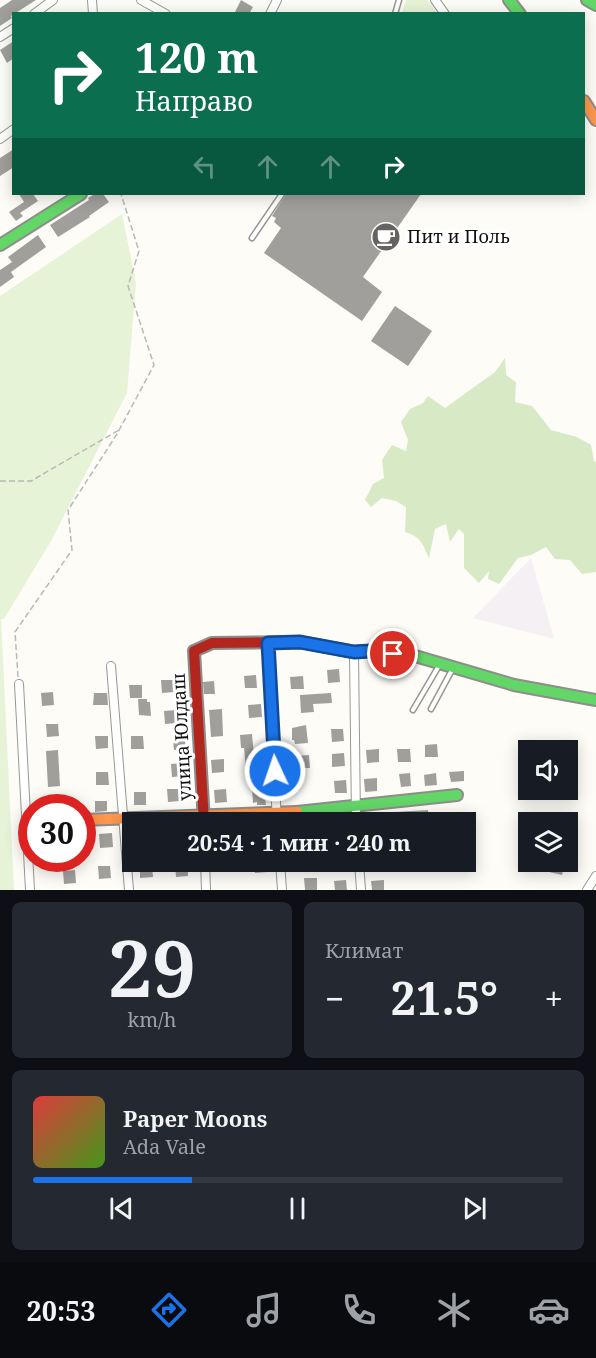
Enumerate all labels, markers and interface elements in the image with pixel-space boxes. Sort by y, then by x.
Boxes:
text: 120 m [135,28,259,85]
icon: right [36,36,114,114]
text: Направо [135,82,253,119]
icon: left [188,150,221,183]
icon: ahead [251,150,284,183]
icon: ahead [314,150,347,183]
icon: right [377,150,410,183]
cafe icon: Пит и Поль [370,221,402,253]
place label: Пит и Поль [407,224,510,248]
pin [367,628,418,679]
icon: arrive [376,637,409,670]
street label: улица Юлдаш [166,672,196,802]
position arrow [243,739,307,803]
map controls [518,740,578,872]
button: sound [518,740,578,800]
speed limit sign: 30 [18,794,96,872]
button: layers [518,812,578,872]
text: 20:54 · 1 мин · 240 m [187,827,411,857]
text: 29 [108,914,196,1020]
text: Климат [325,937,403,964]
text: 21.5° [391,967,498,1028]
text: − [325,976,344,1021]
text: + [545,976,563,1021]
text: km/h [127,1006,177,1033]
text: Paper Moons [123,1103,267,1133]
text: Ada Vale [123,1133,206,1160]
icon: previous [105,1192,138,1225]
icon: pause [281,1192,314,1225]
icon: next [458,1192,491,1225]
icon: directions [148,1289,190,1331]
icon: music [243,1289,285,1331]
icon: phone [338,1289,380,1331]
icon: climate [433,1289,475,1331]
icon: car [528,1289,570,1331]
text: 20:53 [26,1292,96,1329]

